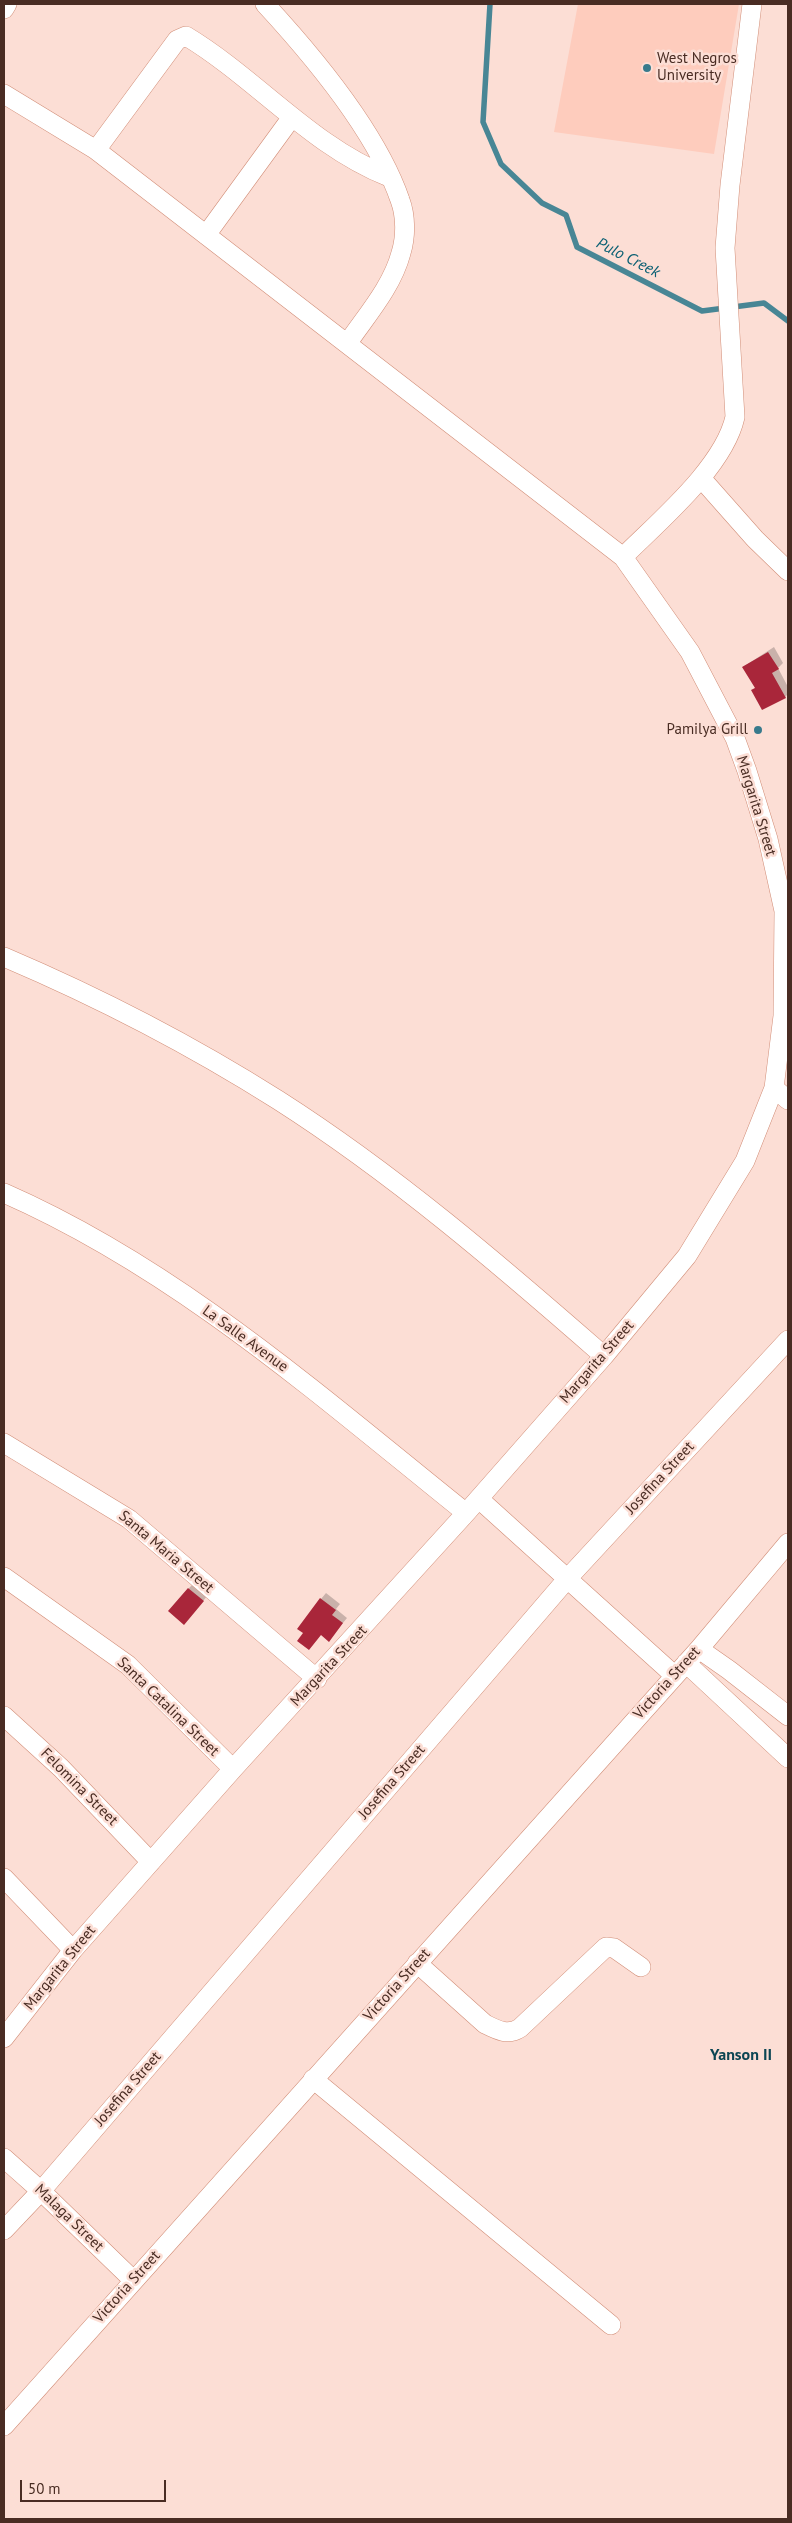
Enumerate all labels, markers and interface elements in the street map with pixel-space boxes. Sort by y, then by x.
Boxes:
place label: West Negros University [657,50,737,85]
marker: West Negros University [641,62,653,74]
water label: Pulo Creek [593,234,663,282]
place label: Pamilya Grill [667,721,748,739]
marker: Pamilya Grill [752,724,764,736]
street label: Margarita Street [732,754,780,858]
street label: La Salle Avenue [199,1302,291,1376]
street label: Margarita Street [556,1317,638,1407]
street label: Josefina Street [622,1438,698,1518]
street label: Santa Maria Street [115,1507,217,1597]
street label: Margarita Street [287,1622,371,1710]
street label: Victoria Street [630,1643,704,1723]
street label: Santa Catalina Street [113,1654,223,1760]
street label: Josefina Street [355,1741,429,1823]
street label: Felomina Street [37,1745,121,1829]
street label: Margarita Street [20,1922,100,2014]
street label: Victoria Street [360,1945,434,2025]
district label: Yanson II [710,2045,772,2065]
street label: Josefina Street [91,2048,165,2130]
street label: Malaga Street [31,2181,107,2255]
street label: Victoria Street [90,2247,164,2327]
scale bar [22,2470,169,2502]
text: 50 m [28,2479,61,2498]

